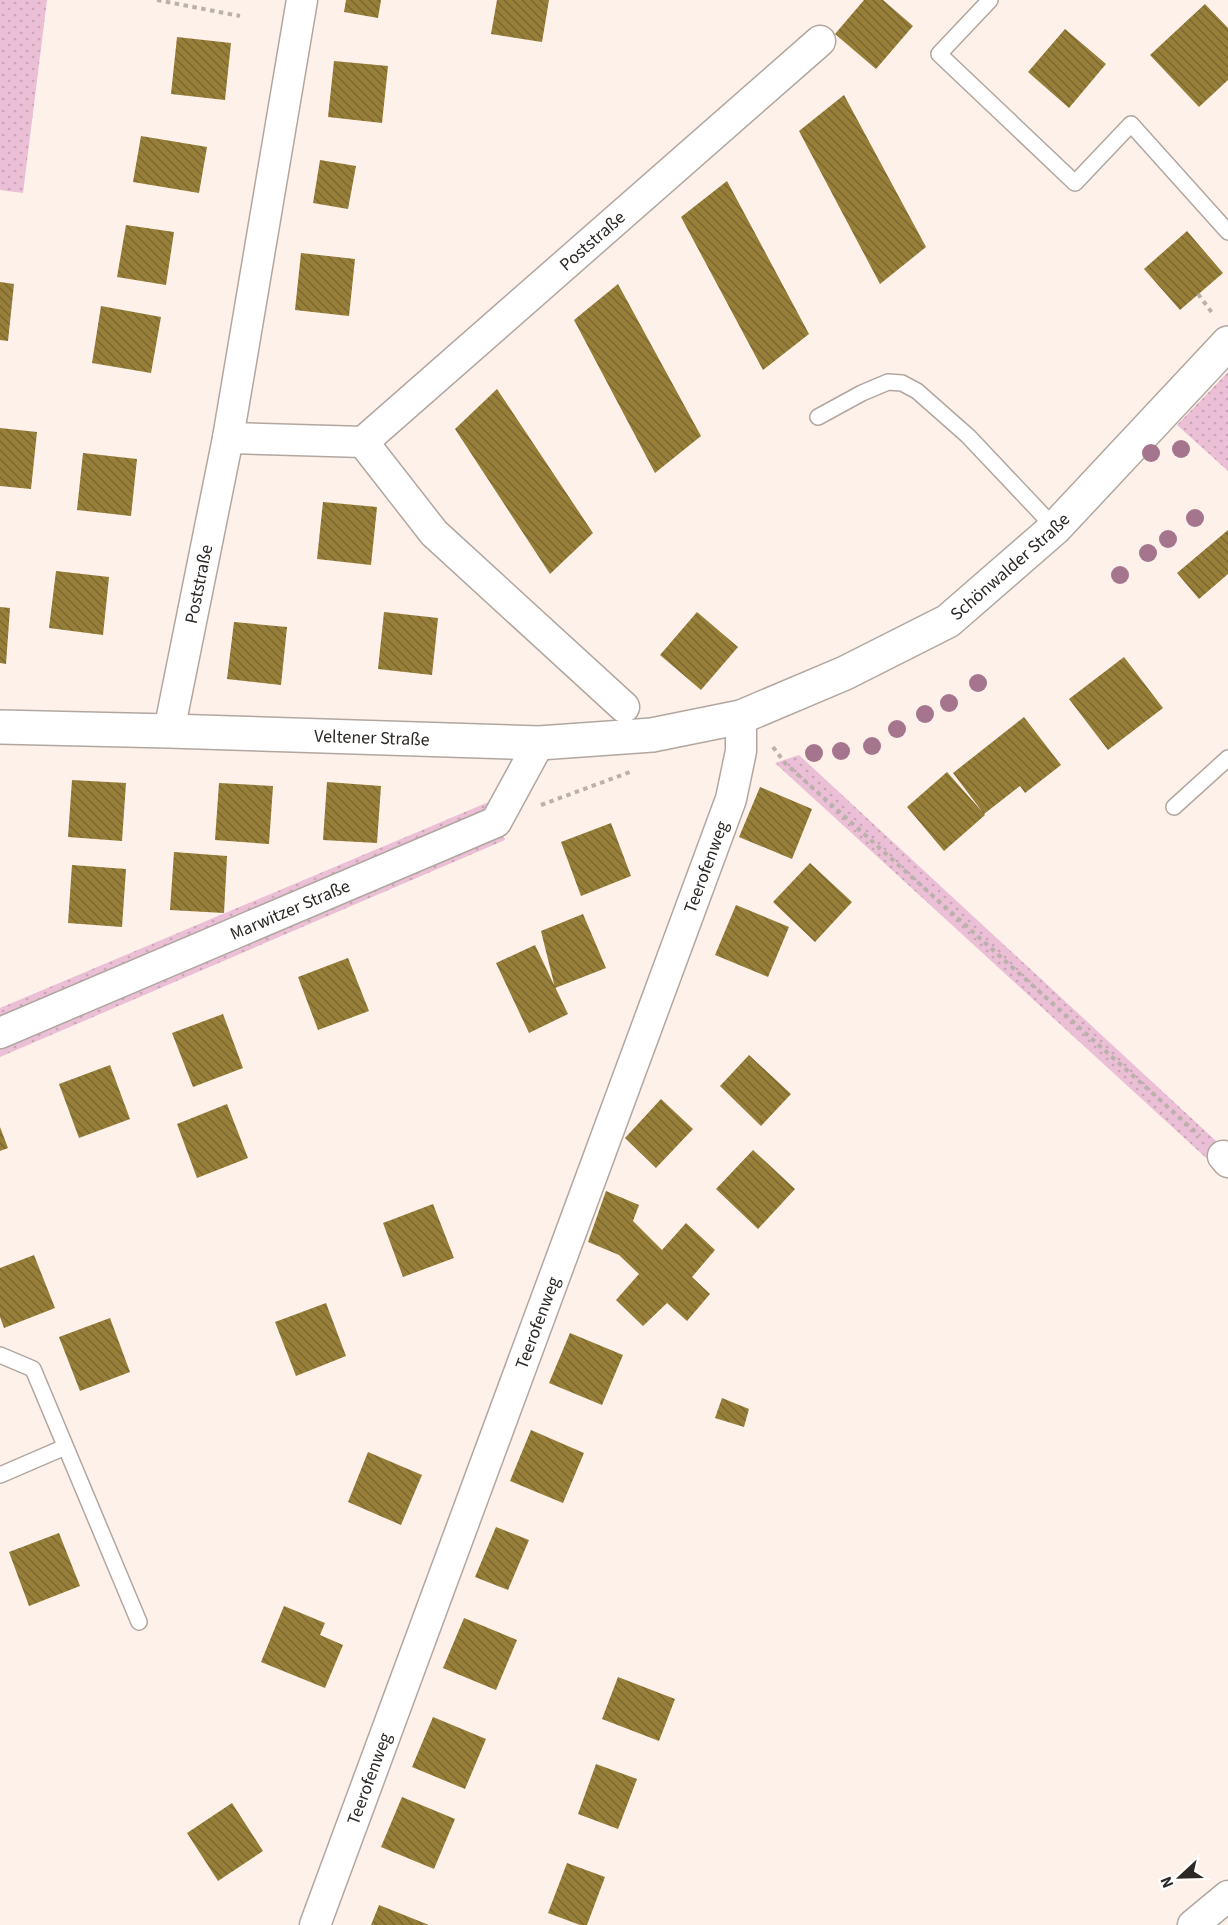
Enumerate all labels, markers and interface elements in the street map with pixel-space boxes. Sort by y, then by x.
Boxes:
street label: Poststraße [554,205,631,277]
street label: Schönwalder Straße [945,507,1076,626]
street label: Poststraße [178,542,219,626]
street label: Veltener Straße [314,723,430,752]
street label: Teerofenweg [677,817,734,917]
street label: Marwitzer Straße [226,873,354,946]
street label: Teerofenweg [509,1273,566,1372]
street label: Teerofenweg [341,1729,398,1828]
north arrow [1150,1847,1210,1907]
text: N [1155,1873,1179,1891]

